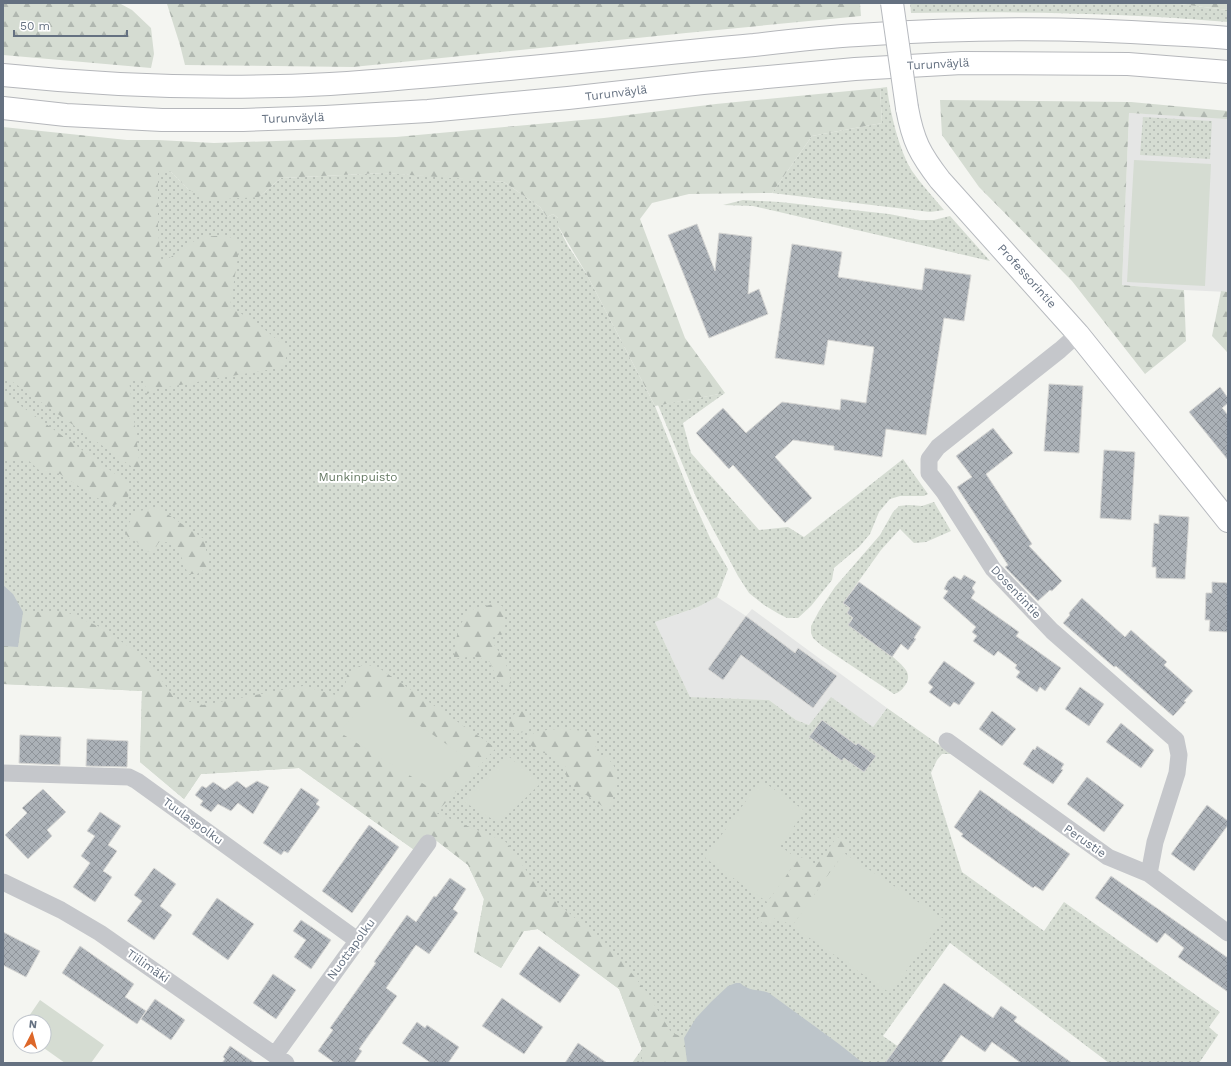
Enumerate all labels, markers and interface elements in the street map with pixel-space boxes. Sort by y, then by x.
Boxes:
scale bar [14,12,127,38]
text: 50 m [20,19,50,33]
street label: Turunväylä [906,55,970,73]
street label: Turunväylä [584,82,648,104]
street label: Turunväylä [261,110,325,126]
street label: Professorintie [995,241,1059,311]
park label: Munkinpuisto [318,470,398,484]
street label: Dosentintie [988,563,1044,621]
street label: Tuulaspolku [160,795,226,847]
street label: Perustie [1061,822,1109,861]
street label: Nuottapolku [324,916,378,982]
street label: Tiilimäki [124,946,172,986]
north arrow [12,1014,52,1054]
text: N [28,1018,38,1031]

